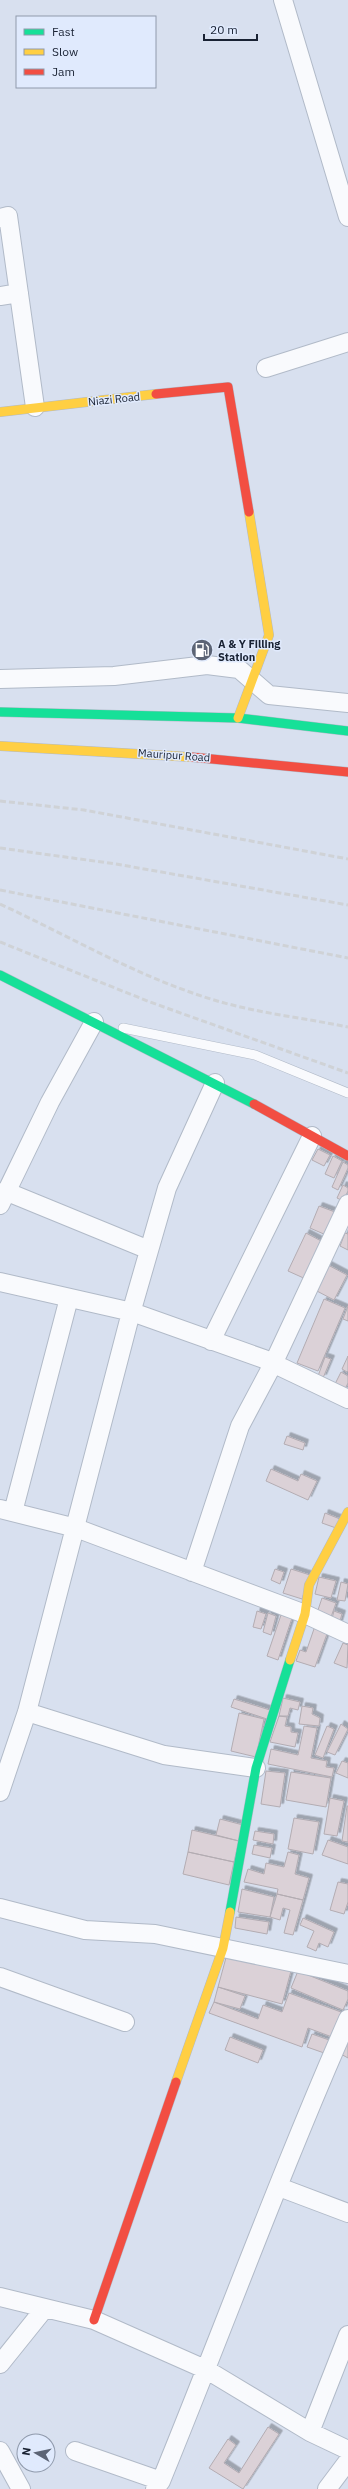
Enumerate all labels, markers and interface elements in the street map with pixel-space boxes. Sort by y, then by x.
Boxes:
legend [16,16,156,88]
scale bar [204,16,257,42]
text: 20 m [210,22,238,37]
text: Fast [52,24,75,39]
text: Slow [52,44,78,59]
text: Jam [52,64,75,79]
street label: Niazi Road [87,389,141,409]
fuel station icon: A & Y Filling Station [189,637,215,663]
place label: A & Y Filling Station [218,637,281,664]
street label: Mauripur Road [137,745,211,765]
north arrow [16,2433,56,2473]
text: N [19,2446,34,2456]

